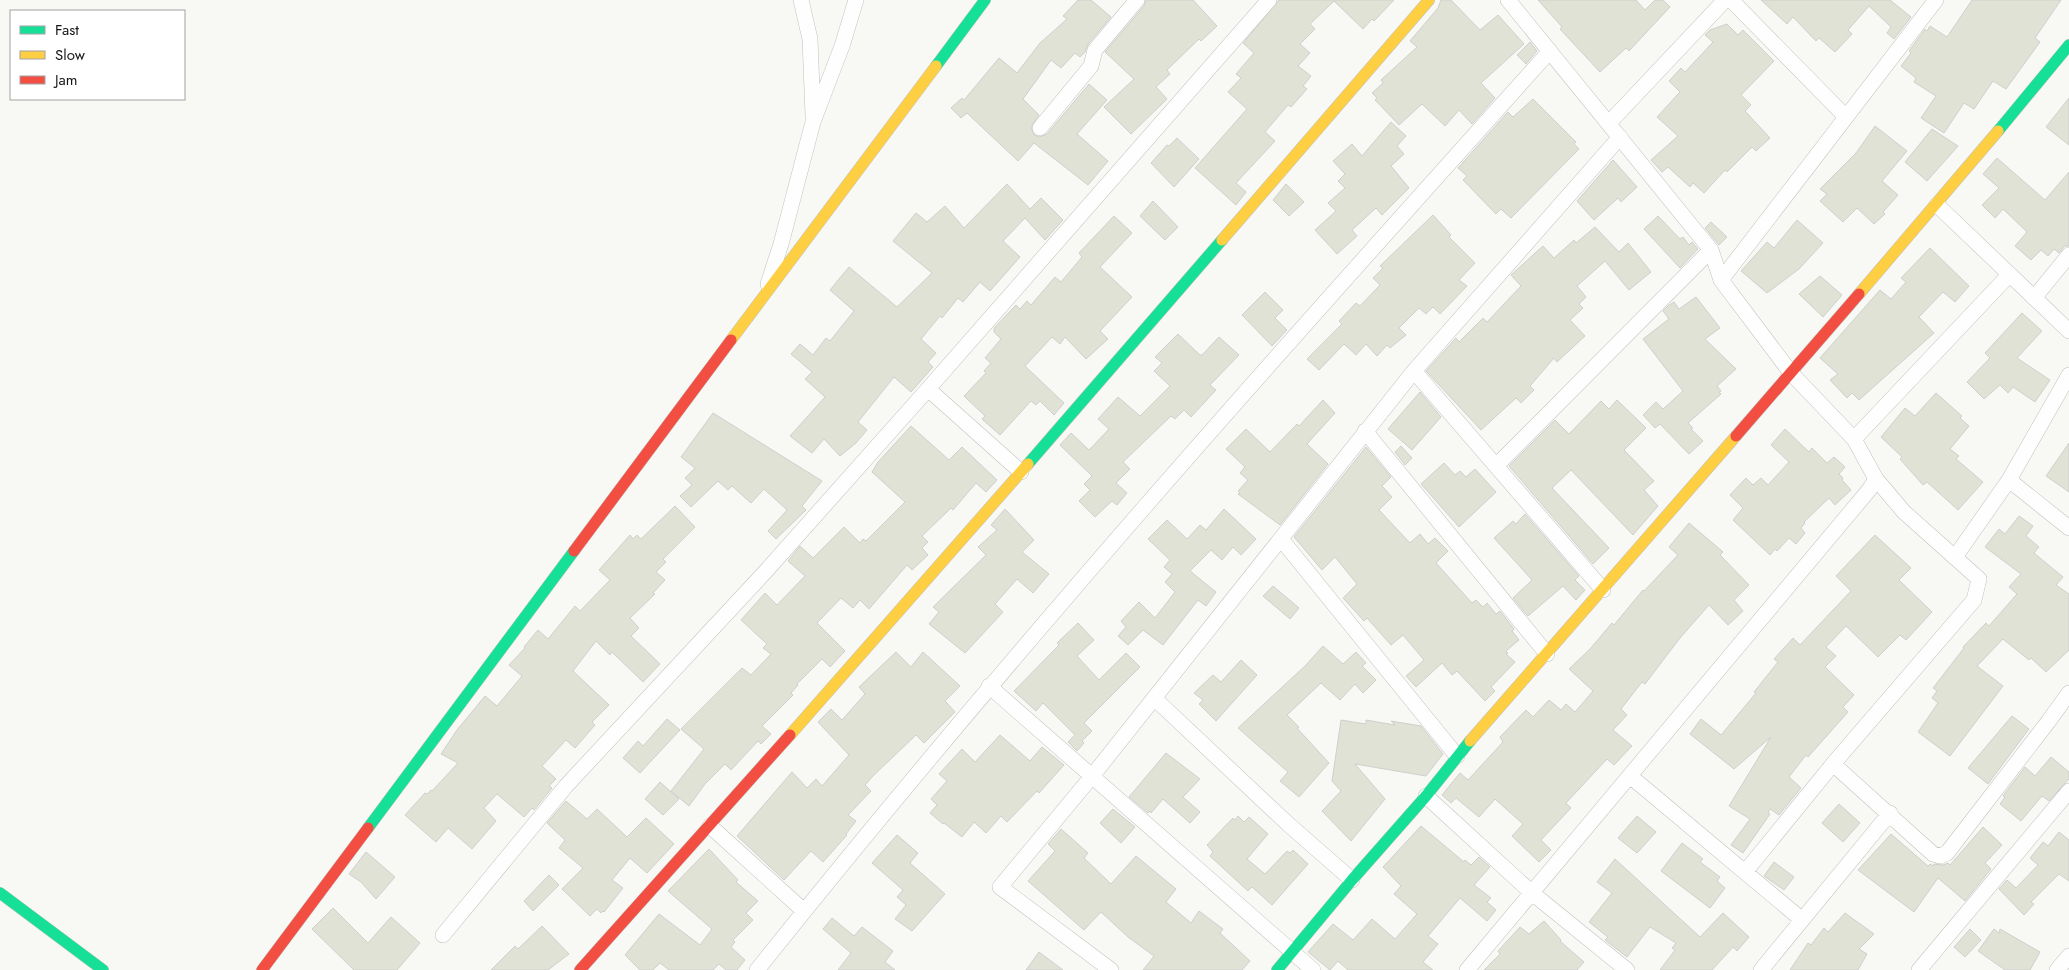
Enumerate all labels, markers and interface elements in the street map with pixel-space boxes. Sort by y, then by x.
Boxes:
legend [10,10,185,100]
text: Fast [55,19,79,41]
text: Slow [55,44,86,66]
text: Jam [53,69,78,91]

